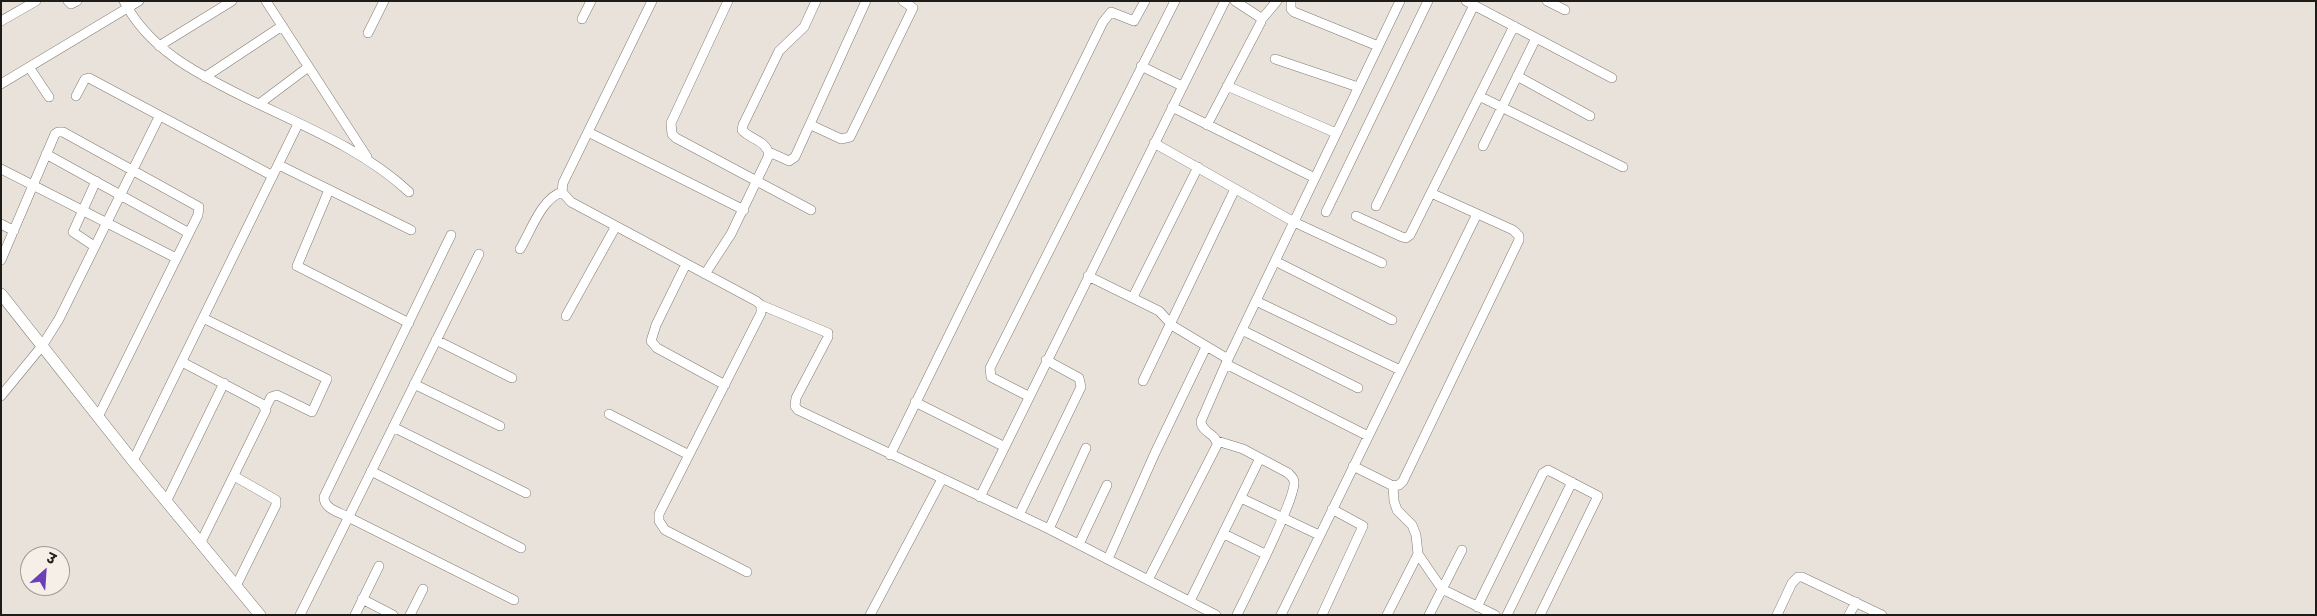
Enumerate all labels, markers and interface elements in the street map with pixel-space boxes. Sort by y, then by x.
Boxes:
north arrow [20,546,70,596]
text: उ [43,548,59,569]

